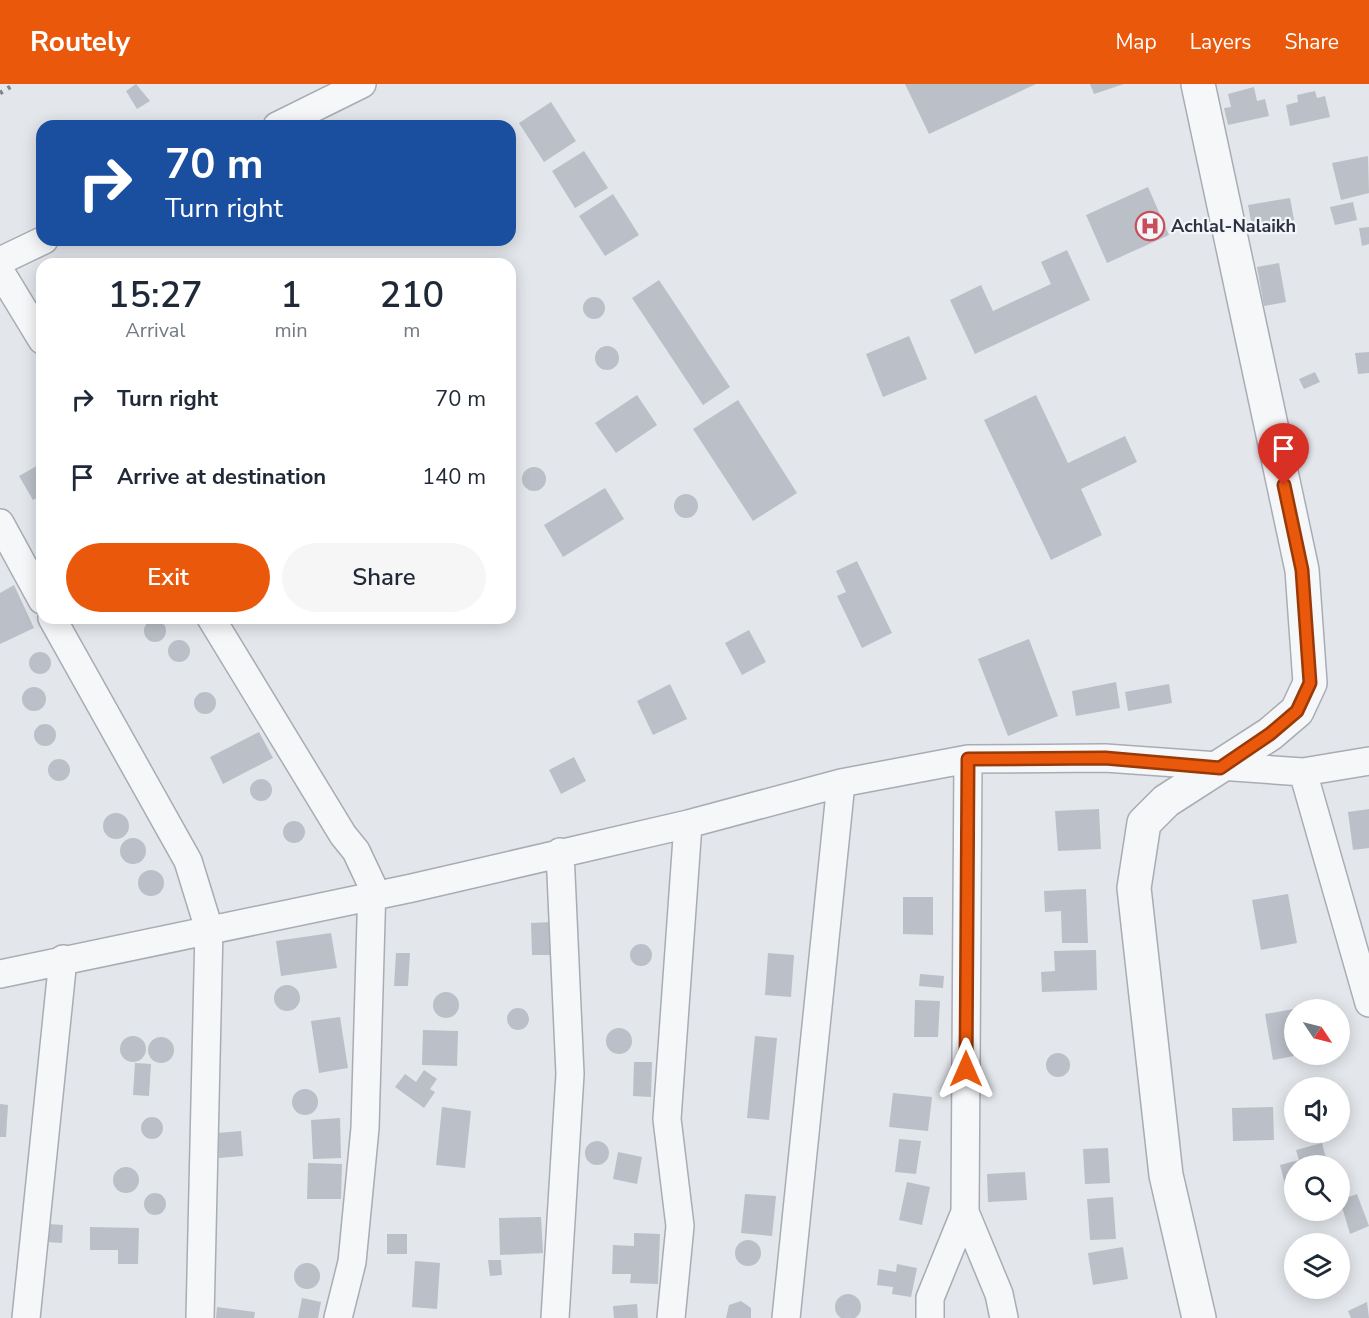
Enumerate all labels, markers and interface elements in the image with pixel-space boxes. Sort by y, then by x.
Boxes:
text: Routely [30,23,130,61]
text: Map [1115,28,1157,56]
text: Layers [1190,28,1251,56]
text: Share [1284,28,1339,56]
text: 70 m [165,136,264,193]
icon: right [66,144,144,222]
text: Turn right [165,190,283,227]
hospital icon: Achlal-Nalaikh [1134,210,1166,242]
place label: Achlal-Nalaikh [1171,214,1296,238]
text: 15:27 [108,271,203,320]
text: 1 [280,271,302,320]
text: 210 [379,271,444,320]
text: Arrival [125,317,185,344]
text: min [275,317,308,344]
text: m [403,317,420,344]
icon: right [66,383,99,416]
text: Turn right [117,384,218,414]
text: 70 m [435,384,486,414]
pin [1258,423,1309,485]
icon: arrive [1267,432,1300,465]
icon: arrive [66,461,99,494]
text: Arrive at destination [117,462,326,492]
text: 140 m [422,462,486,492]
button: Exit [66,543,270,612]
button: Share [282,543,486,612]
north arrow [1284,999,1350,1065]
map controls [1284,999,1350,1299]
position arrow [934,1037,998,1101]
button: sound [1284,1077,1350,1143]
button: search [1284,1155,1350,1221]
button: layers [1284,1233,1350,1299]

